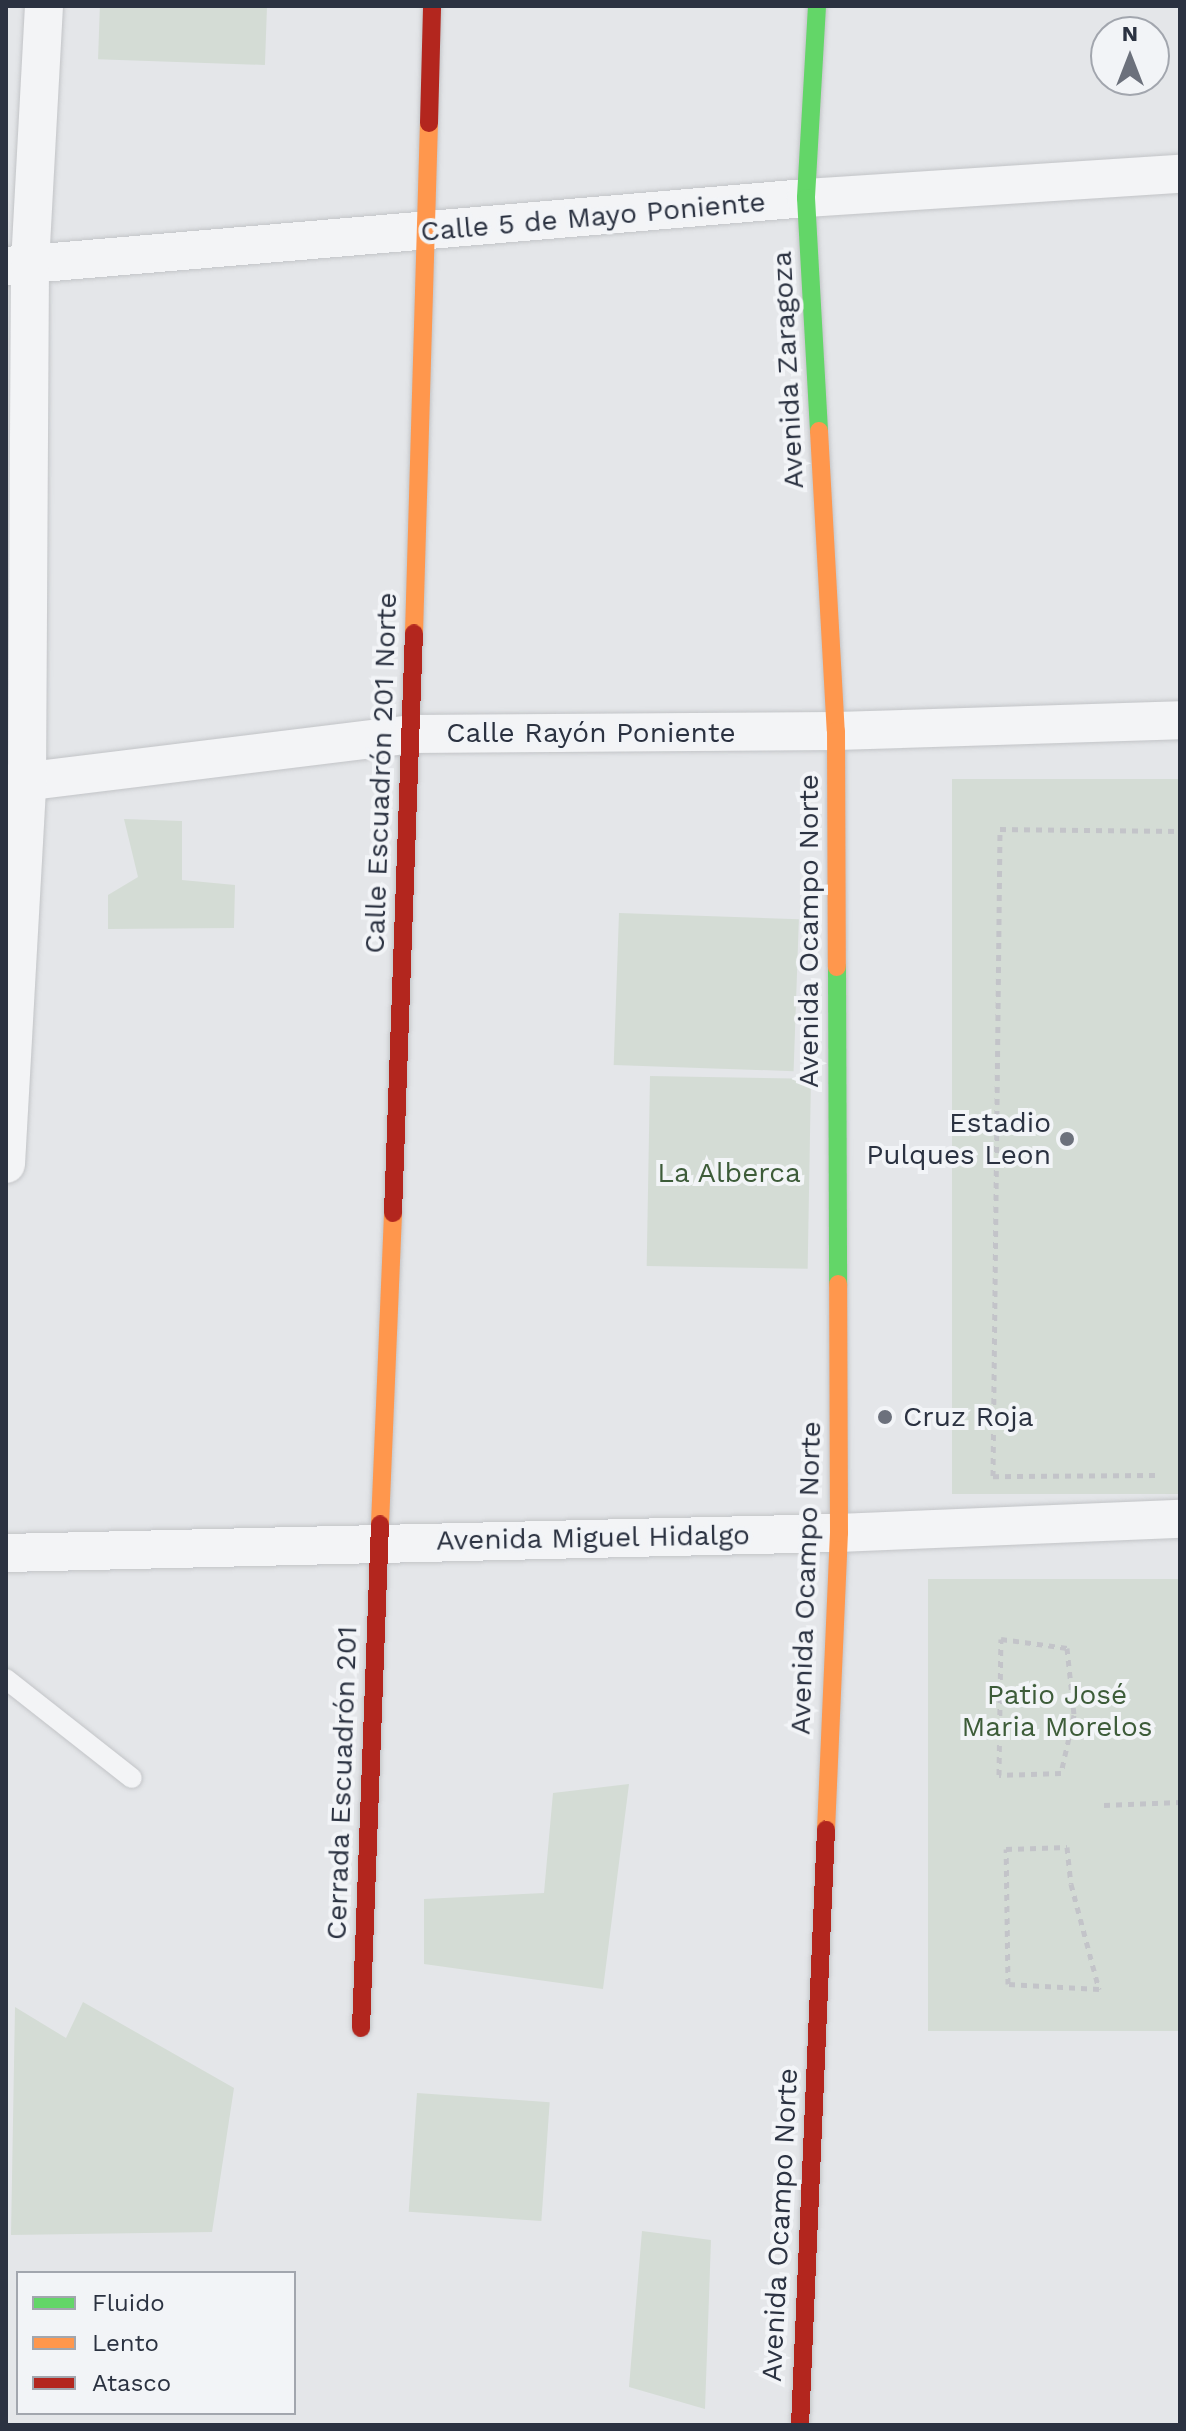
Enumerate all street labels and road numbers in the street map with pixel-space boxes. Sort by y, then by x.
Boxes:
street label: Calle 5 de Mayo Poniente [419,185,767,249]
street label: Avenida Zaragoza [765,250,811,490]
street label: Calle Escuadrón 201 Norte [358,592,404,954]
street label: Calle Rayón Poniente [446,716,736,750]
street label: Avenida Ocampo Norte [792,774,826,1088]
street label: Avenida Ocampo Norte [784,1420,828,1736]
street label: Avenida Miguel Hidalgo [435,1518,751,1558]
street label: Cerrada Escuadrón 201 [320,1625,364,1941]
street label: Avenida Ocampo Norte [755,2067,805,2383]

